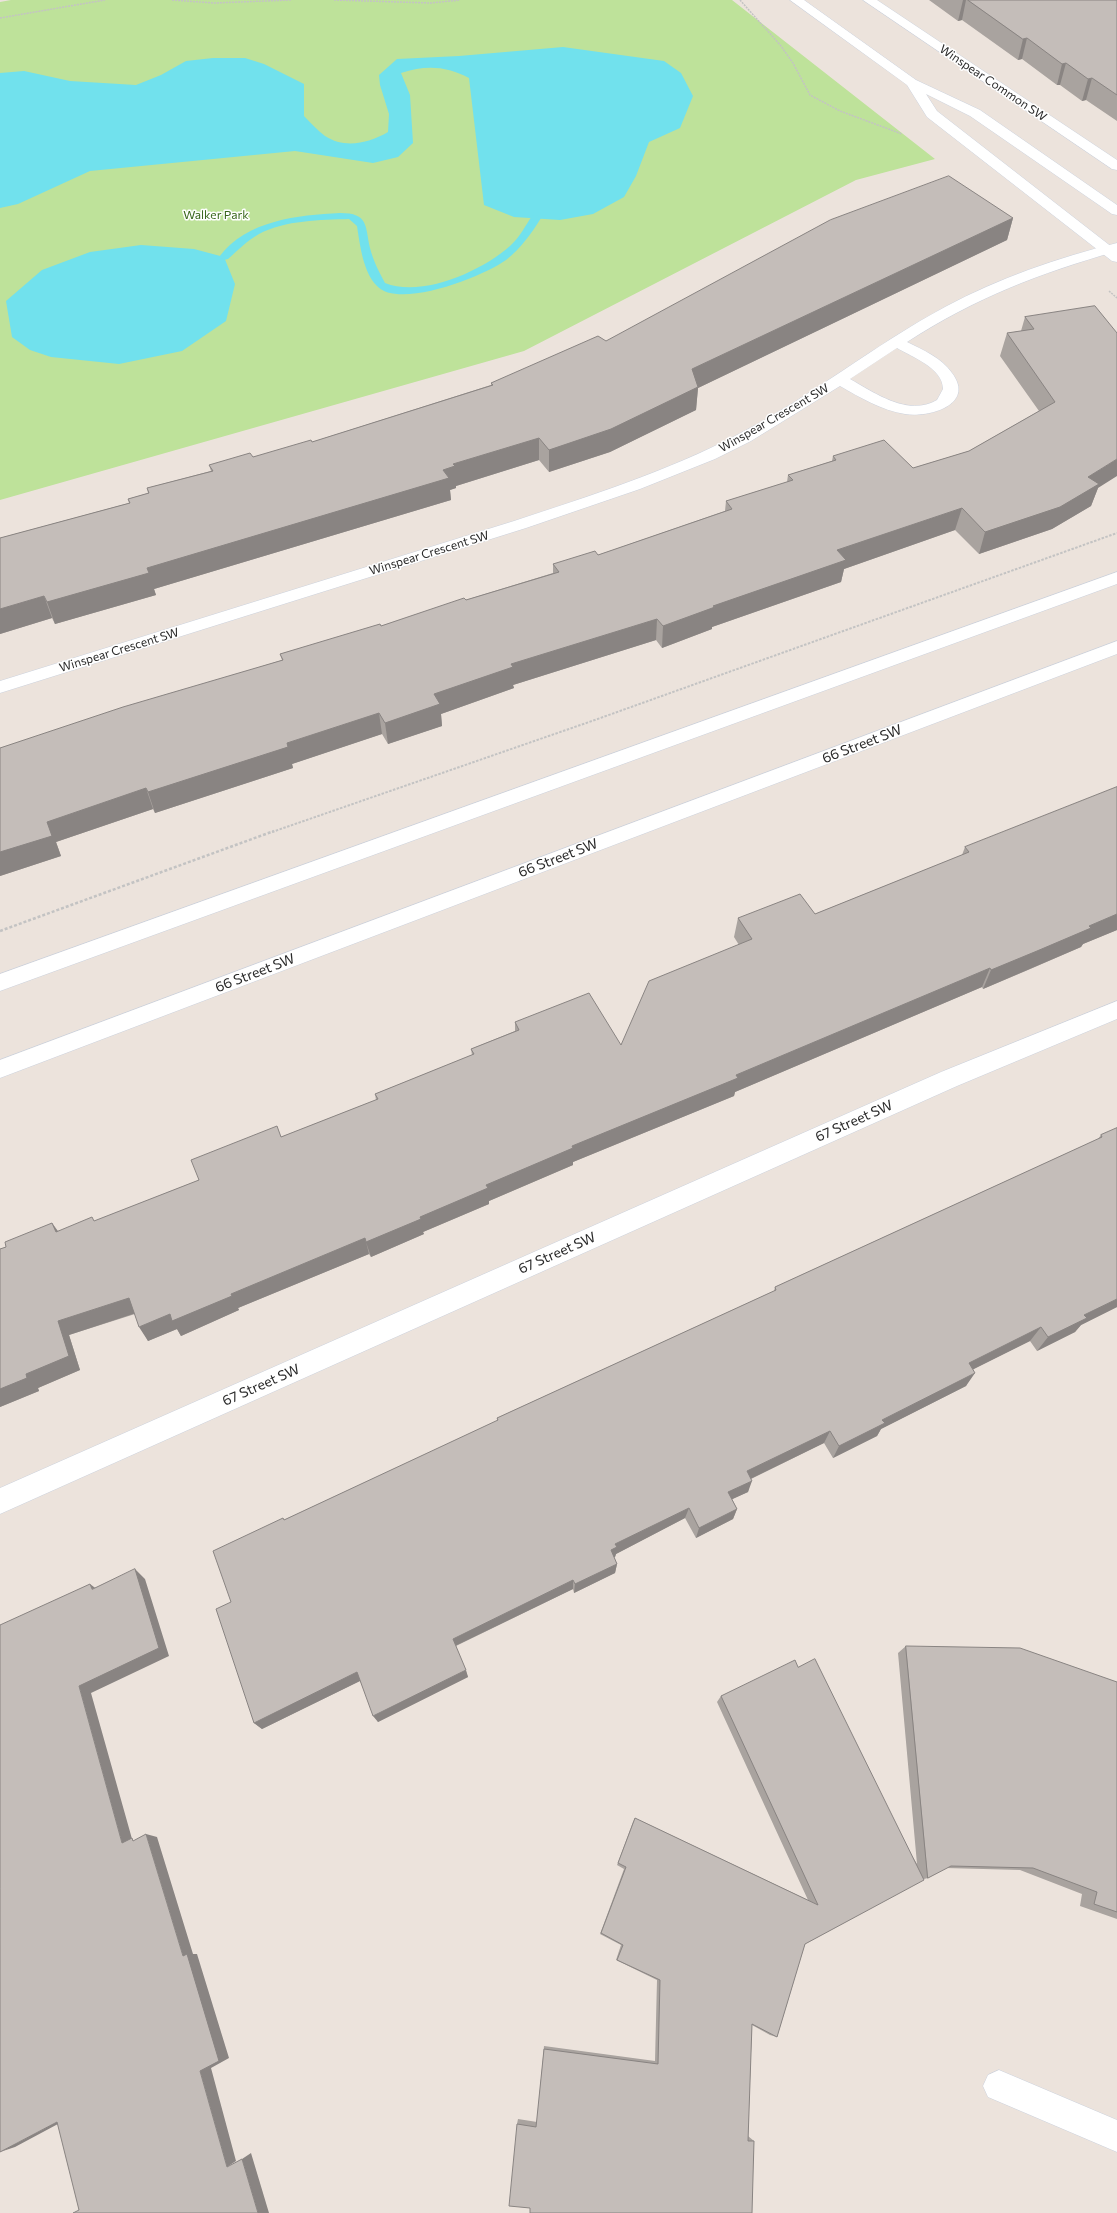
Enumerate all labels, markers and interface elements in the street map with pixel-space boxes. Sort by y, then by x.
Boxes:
street label: Winspear Common SW [937,42,1049,124]
park label: Walker Park [183,208,249,222]
street label: Winspear Crescent SW [717,381,831,455]
street label: Winspear Crescent SW [367,528,491,578]
street label: Winspear Crescent SW [57,625,181,675]
street label: 66 Street SW [820,721,904,767]
street label: 66 Street SW [516,835,600,881]
street label: 66 Street SW [213,950,297,996]
street label: 67 Street SW [813,1096,895,1146]
street label: 67 Street SW [516,1228,598,1278]
street label: 67 Street SW [220,1360,302,1410]

